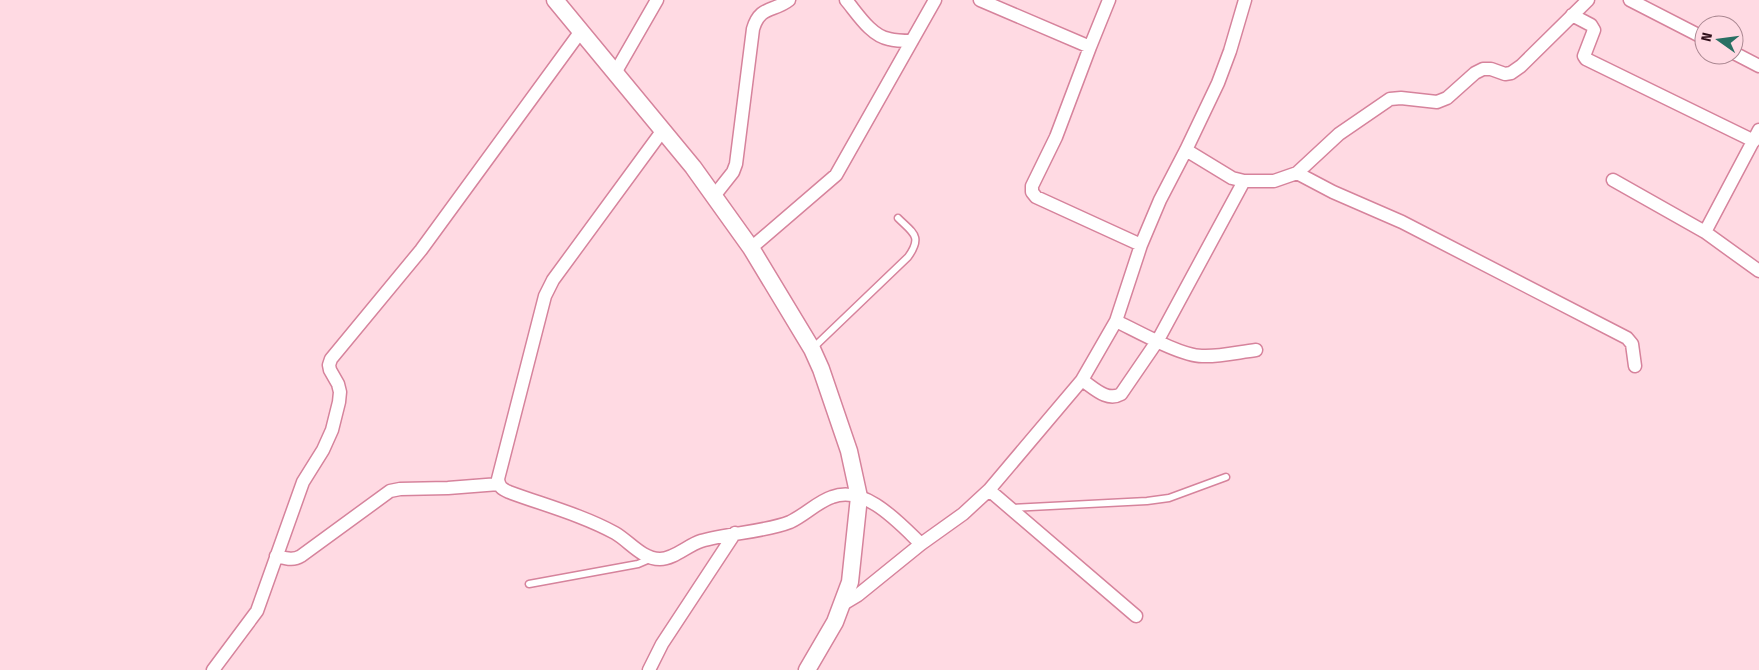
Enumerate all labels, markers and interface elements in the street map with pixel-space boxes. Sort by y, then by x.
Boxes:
north arrow [1694,15,1744,65]
text: N [1698,31,1716,43]

